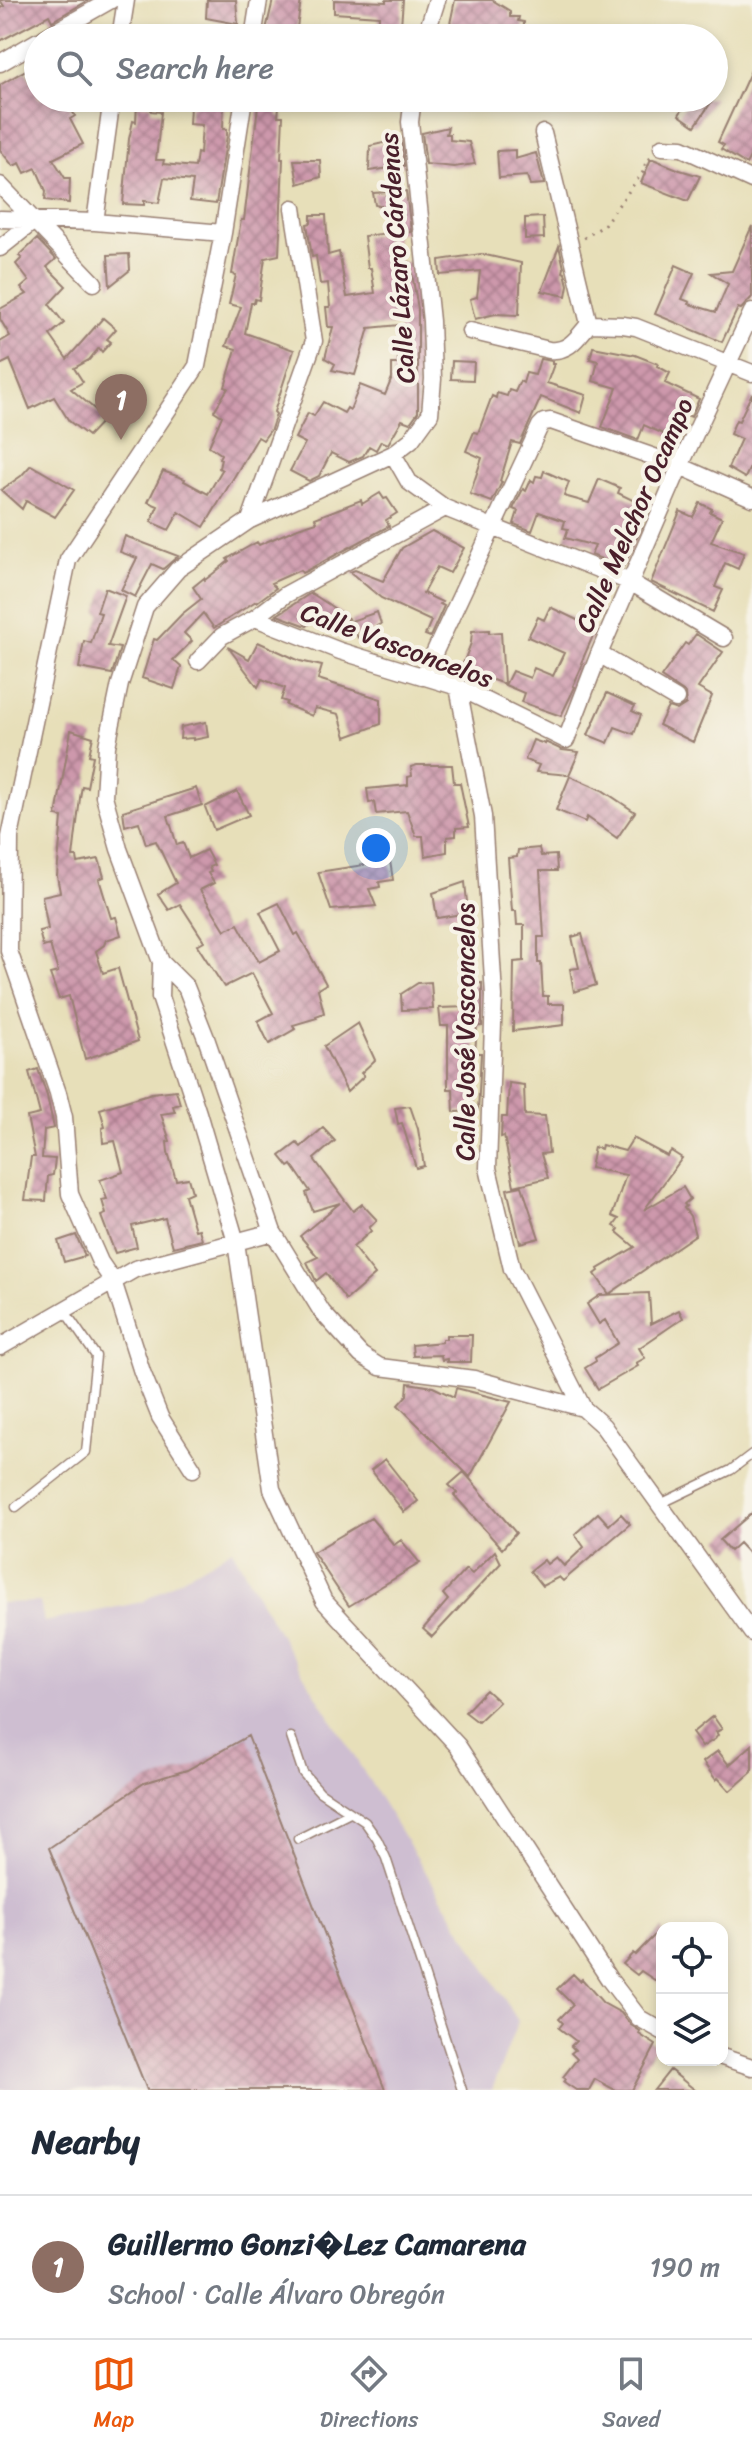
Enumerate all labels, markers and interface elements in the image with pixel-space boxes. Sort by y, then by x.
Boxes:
search box [24,24,728,112]
text: Search here [116,41,274,95]
icon: search [52,46,96,90]
street label: Calle Lázaro Cárdenas [365,131,429,385]
pin: 1 [95,374,147,440]
street label: Calle Melchor Ocampo [562,390,707,640]
street label: Calle Vasconcelos [294,589,500,701]
your location [356,828,396,868]
street label: Calle José Vasconcelos [442,903,488,1161]
map controls [656,1922,728,2066]
button: locate [656,1922,728,1994]
button: layers [656,1994,728,2066]
text: Nearby [32,2112,140,2172]
text: Guillermo Gonzi�Lez Camarena [108,2217,526,2271]
text: 1 [52,2244,64,2290]
text: 190 m [650,2244,720,2290]
text: School · Calle Álvaro Obregón [108,2271,445,2317]
tab: Map [92,2352,136,2439]
tab: Directions [320,2352,418,2439]
tab: Saved [602,2352,660,2439]

